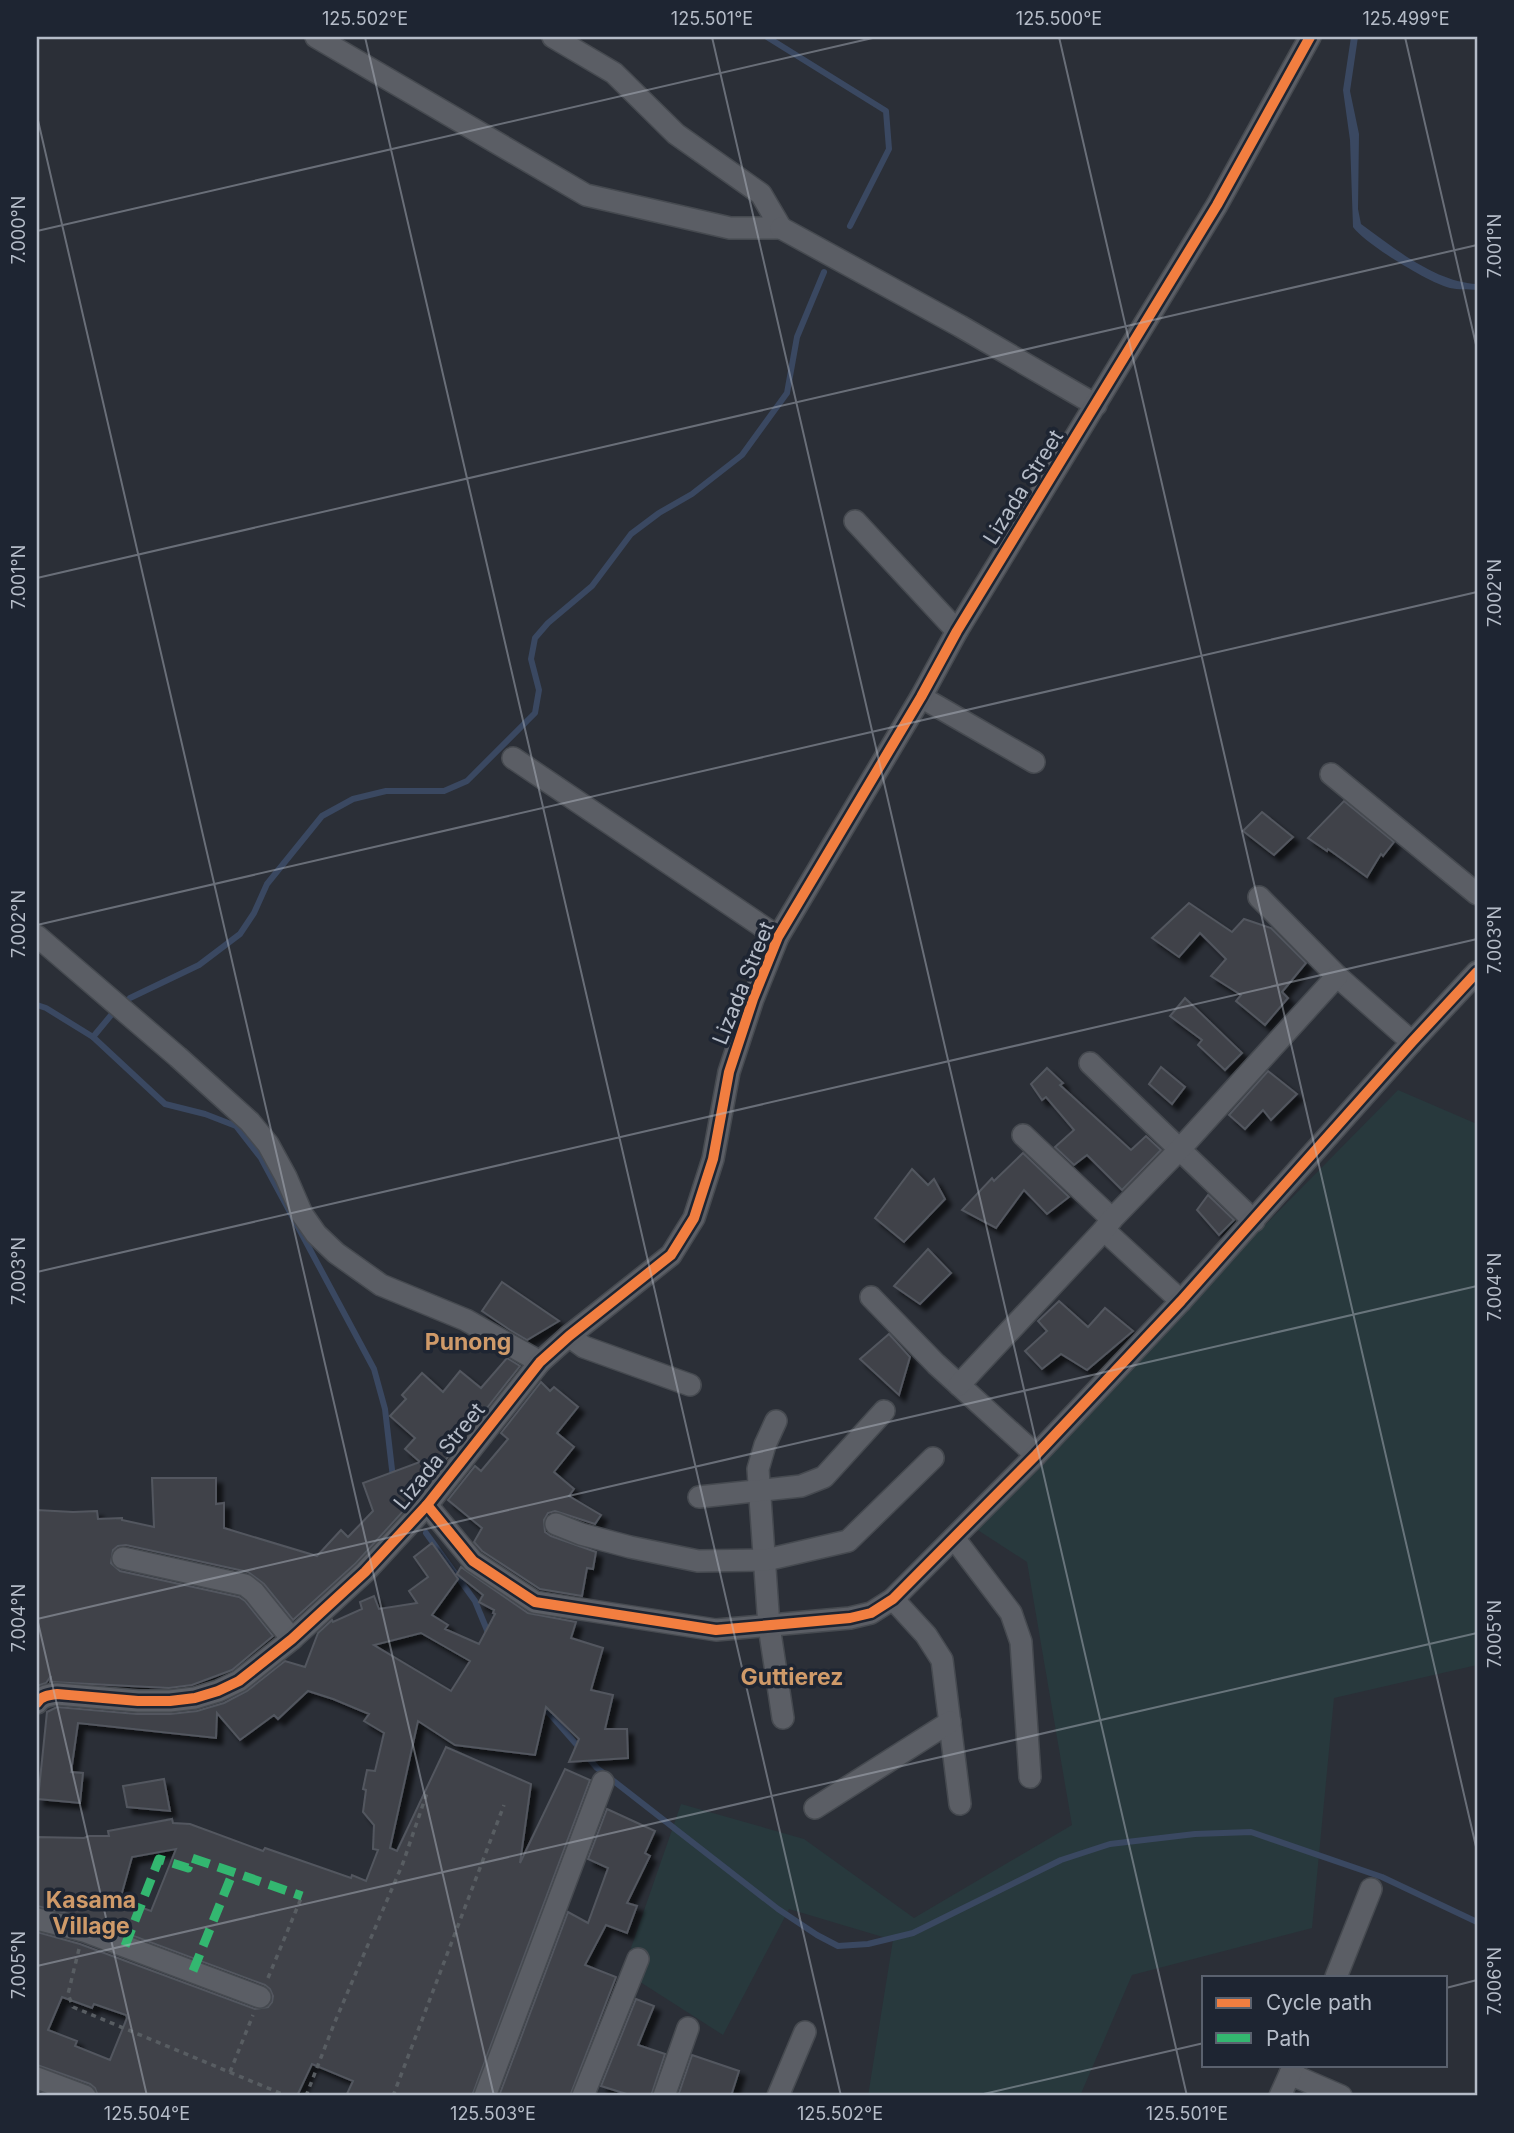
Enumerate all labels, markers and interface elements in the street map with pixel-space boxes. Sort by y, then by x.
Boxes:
text: 125.502°E [322,8,408,29]
text: 125.501°E [671,8,753,29]
text: 125.500°E [1016,8,1102,29]
text: 125.499°E [1363,8,1449,29]
text: 7.000°N [8,196,29,264]
text: 7.001°N [1484,214,1505,278]
street label: Lizada Street [978,425,1068,549]
text: 7.001°N [8,545,29,609]
text: 7.002°N [1484,559,1505,627]
text: 7.002°N [8,890,29,958]
text: 7.003°N [1484,906,1505,974]
street label: Lizada Street [707,918,779,1048]
text: 7.003°N [8,1237,29,1305]
text: 7.004°N [1484,1253,1505,1321]
district label: Punong [425,1328,511,1356]
street label: Lizada Street [388,1397,490,1514]
text: 7.004°N [8,1584,29,1652]
text: 7.005°N [1484,1600,1505,1668]
district label: Guttierez [741,1663,843,1691]
district label: Kasama Village [46,1886,136,1940]
text: 7.005°N [8,1931,29,1999]
text: 7.006°N [1484,1947,1505,2015]
legend [1202,1976,1448,2066]
text: Cycle path [1266,1990,1372,2015]
text: Path [1266,2026,1311,2051]
text: 125.504°E [104,2103,190,2124]
text: 125.503°E [450,2103,536,2124]
text: 125.502°E [797,2103,883,2124]
text: 125.501°E [1146,2103,1228,2124]

